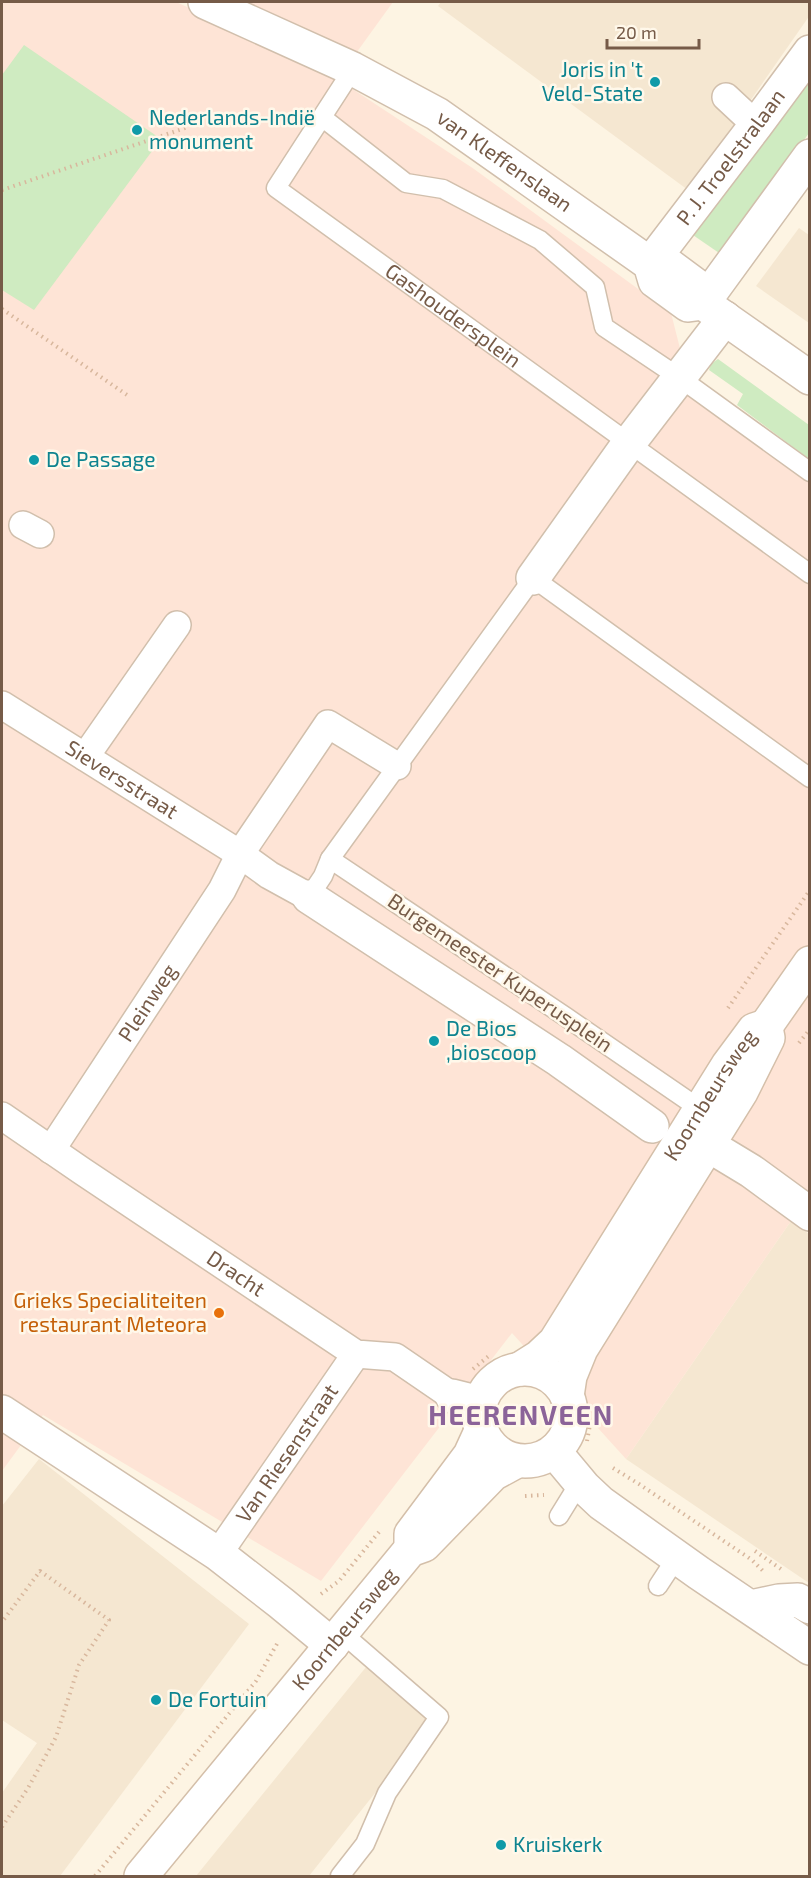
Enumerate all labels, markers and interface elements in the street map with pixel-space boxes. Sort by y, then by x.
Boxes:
scale bar [607,12,698,50]
text: 20 m [616,21,657,43]
place label: Joris in 't Veld-State [542,56,643,105]
marker: Joris in 't Veld-State [648,75,662,89]
street label: P. J. Troelstralaan [670,84,789,229]
place label: Nederlands-Indië monument [149,104,315,153]
street label: van Kleffenslaan [433,104,578,216]
marker: Nederlands-Indië monument [130,123,144,137]
street label: Gashoudersplein [381,257,526,372]
place label: De Passage [46,446,156,471]
marker: De Passage [27,453,41,467]
street label: Sieversstraat [62,734,183,823]
street label: Burgemeester Kuperusplein [384,887,618,1056]
street label: Pleinweg [112,958,181,1046]
place label: De Bios ,bioscoop [446,1015,537,1064]
street label: Koornbeursweg [658,1024,761,1165]
marker: De Bios ,bioscoop [427,1034,441,1048]
street label: Dracht [203,1244,270,1301]
place label: Grieks Specialiteiten restaurant Meteora [13,1287,207,1336]
marker: Grieks Specialiteiten restaurant Meteora [212,1306,226,1320]
street label: Van Riesenstraat [230,1379,342,1527]
district label: HEERENVEEN [428,1398,614,1430]
street label: Koornbeursweg [286,1562,401,1695]
place label: De Fortuin [168,1686,267,1711]
marker: De Fortuin [149,1693,163,1707]
place label: Kruiskerk [513,1831,603,1856]
marker: Kruiskerk [494,1838,508,1852]

